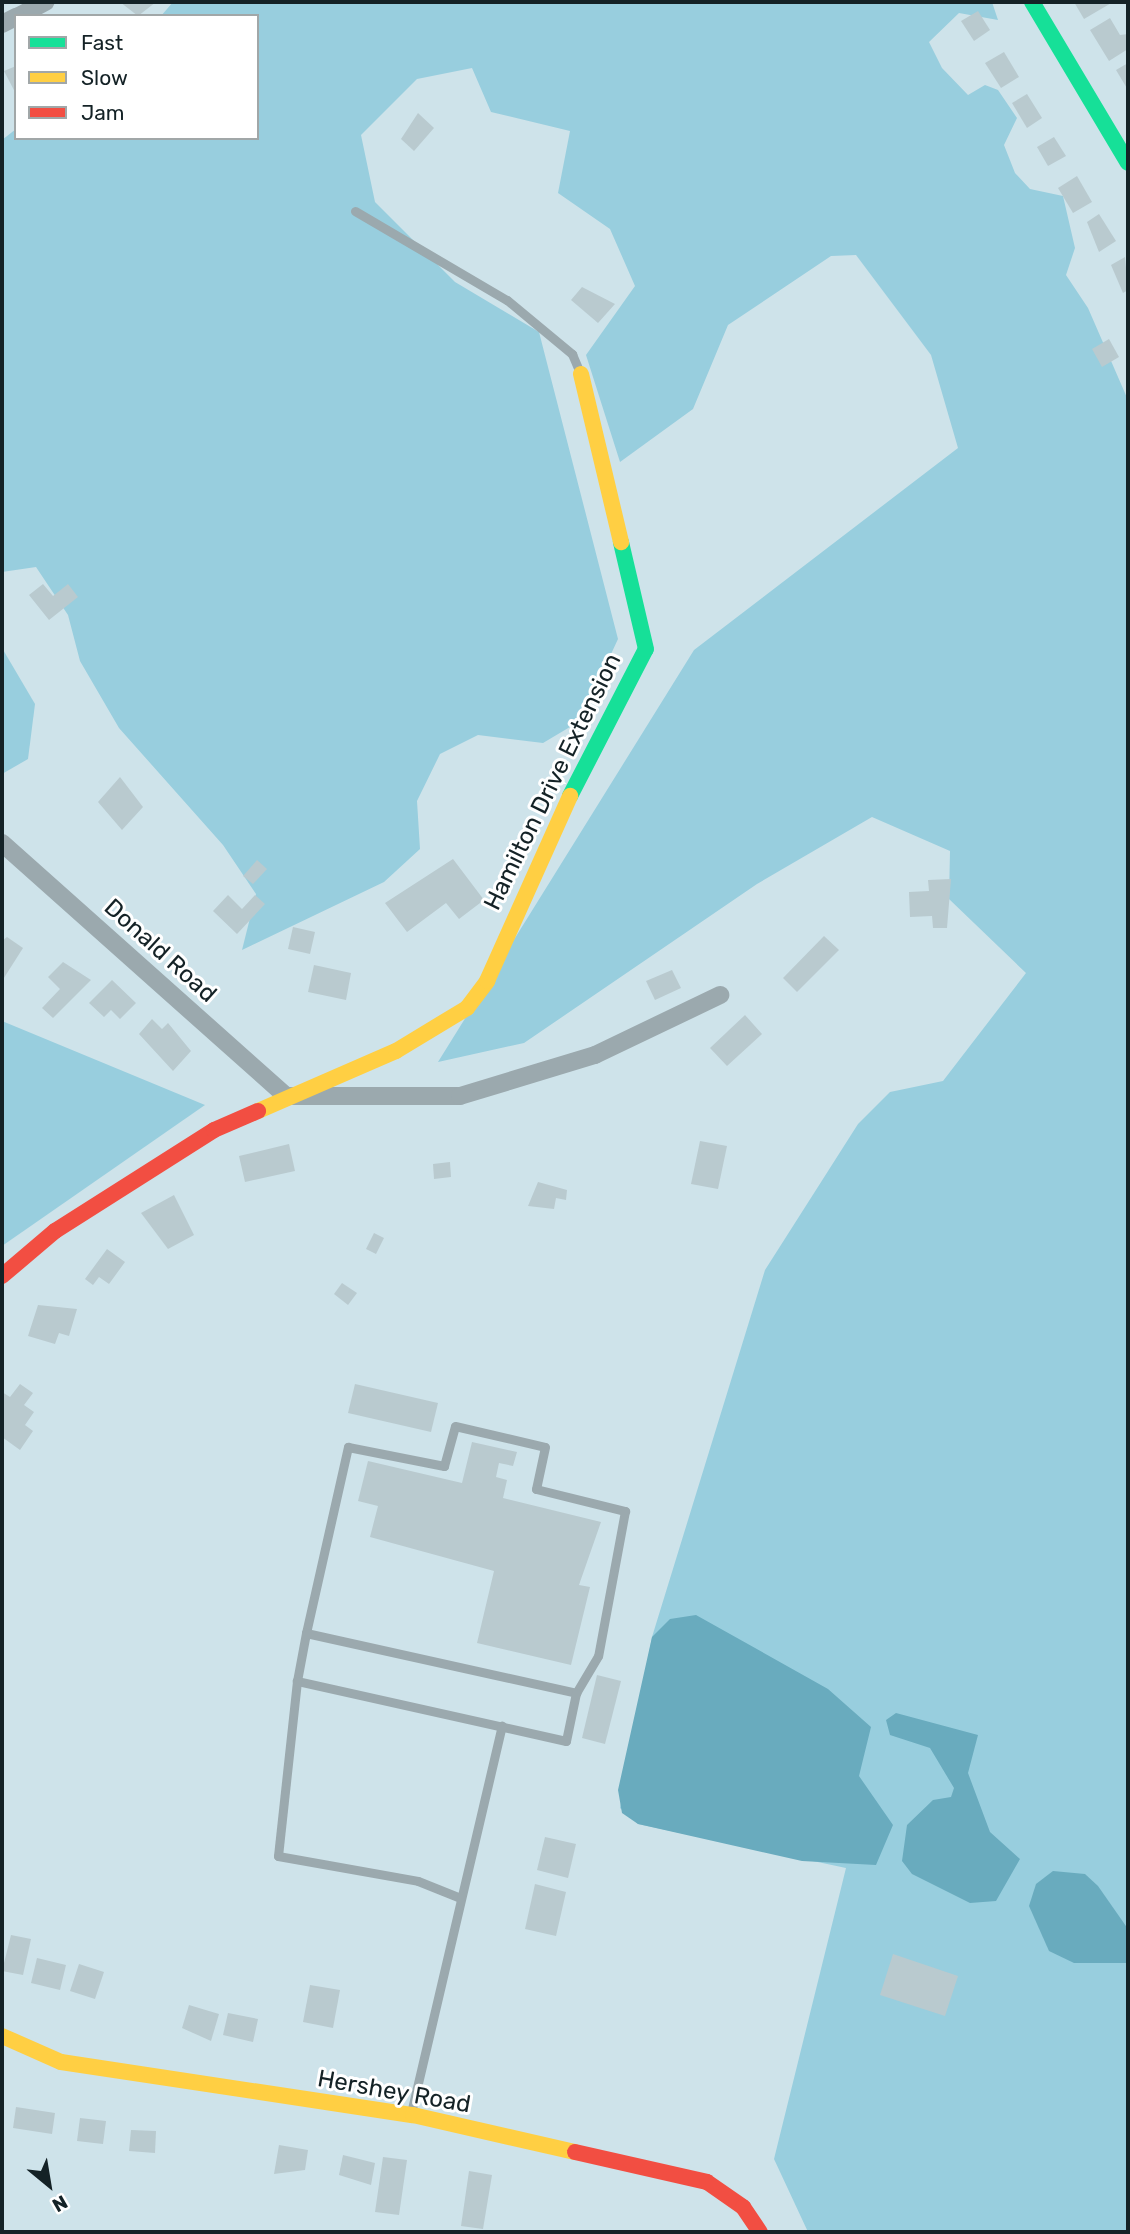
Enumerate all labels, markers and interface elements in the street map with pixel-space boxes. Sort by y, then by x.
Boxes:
legend [14,14,259,140]
text: Fast [81,30,123,55]
text: Slow [81,65,128,90]
text: Jam [81,100,125,125]
street label: Hamilton Drive Extension [478,649,628,915]
street label: Donald Road [98,893,222,1009]
street label: Hershey Road [315,2064,473,2120]
north arrow [14,2150,84,2220]
text: N [48,2190,71,2217]

